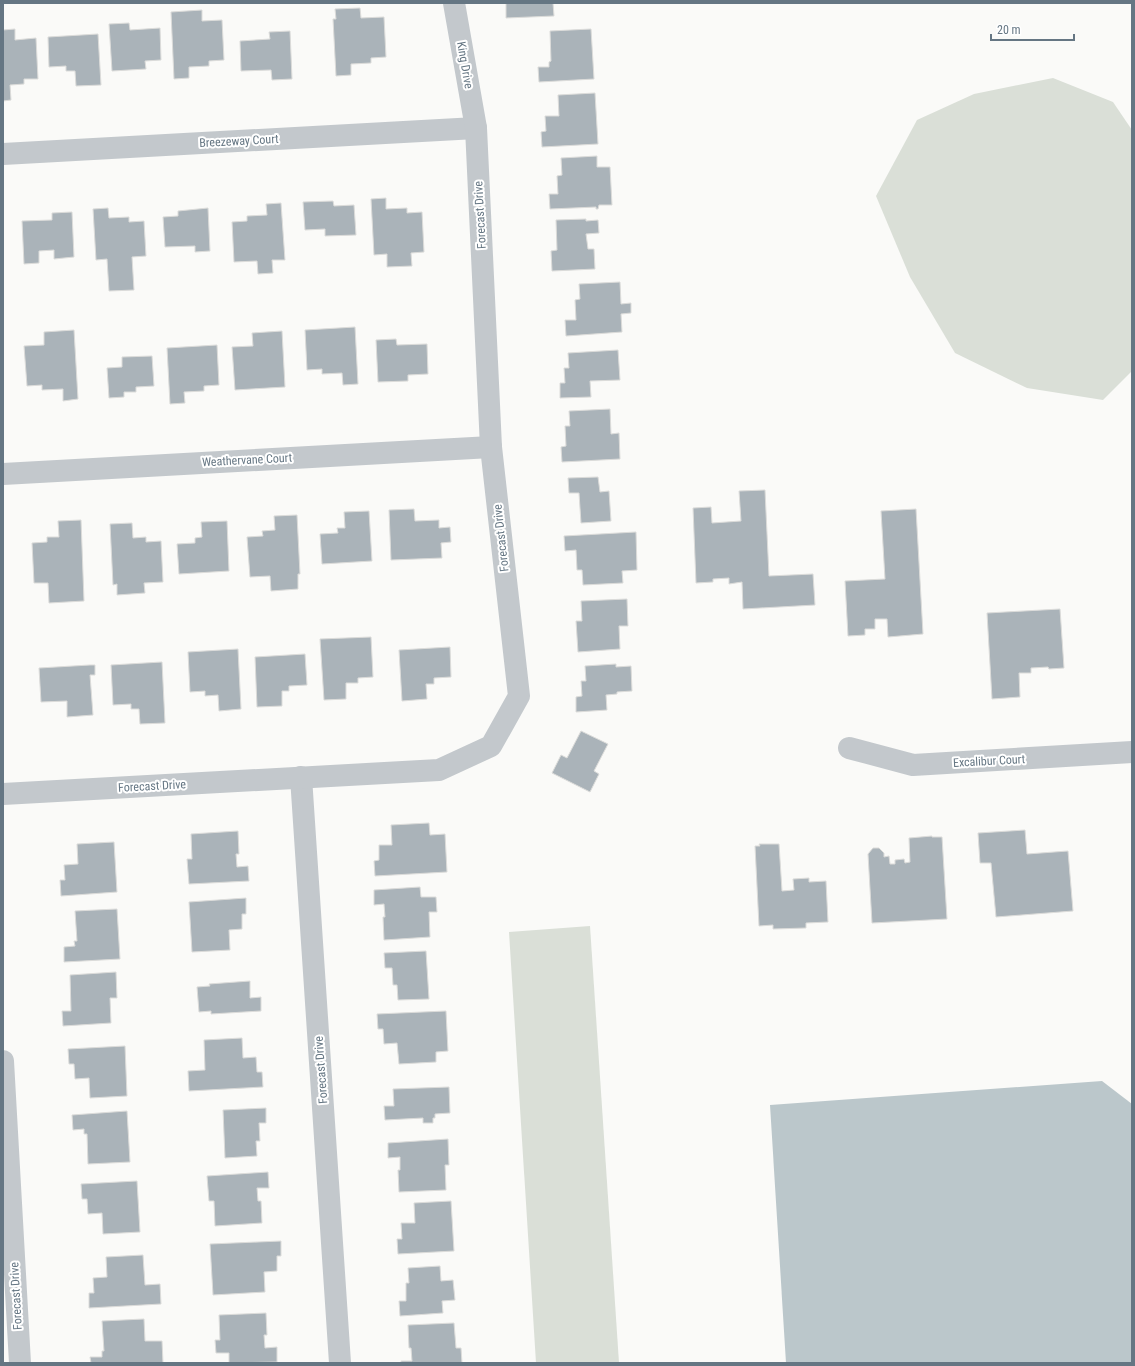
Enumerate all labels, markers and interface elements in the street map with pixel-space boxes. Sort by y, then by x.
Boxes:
scale bar [991,16,1074,42]
text: 20 m [997,23,1021,37]
street label: King Drive [454,40,476,90]
street label: Breezeway Court [199,132,280,150]
street label: Forecast Drive [471,180,489,249]
street label: Weathervane Court [202,451,293,469]
street label: Forecast Drive [490,503,512,572]
street label: Excalibur Court [953,752,1026,770]
street label: Forecast Drive [118,777,187,795]
street label: Forecast Drive [312,1035,330,1104]
street label: Forecast Drive [7,1261,25,1330]

